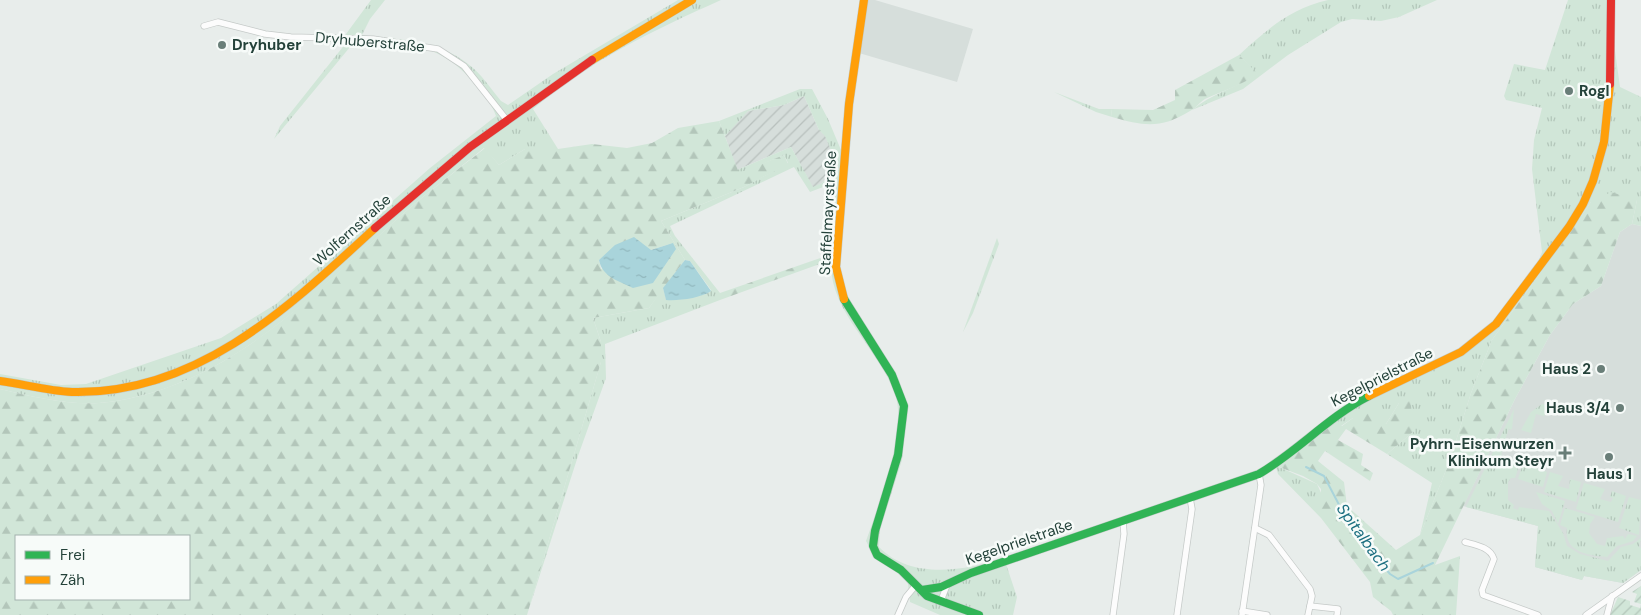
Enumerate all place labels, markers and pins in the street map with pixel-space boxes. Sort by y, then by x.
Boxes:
place label: Dryhuber [232,35,301,55]
marker: Dryhuber [216,39,228,51]
place label: Rogl [1579,81,1610,101]
marker: Rogl [1563,85,1575,97]
place label: Haus 2 [1542,359,1591,379]
marker: Haus 2 [1595,363,1607,375]
place label: Haus 3/4 [1546,398,1610,418]
marker: Haus 3/4 [1614,402,1626,414]
place label: Pyhrn-Eisenwurzen Klinikum Steyr [1410,434,1554,471]
marker: Pyhrn-Eisenwurzen Klinikum Steyr [1558,446,1572,460]
marker: Haus 1 [1603,451,1615,463]
place label: Haus 1 [1586,464,1632,484]

